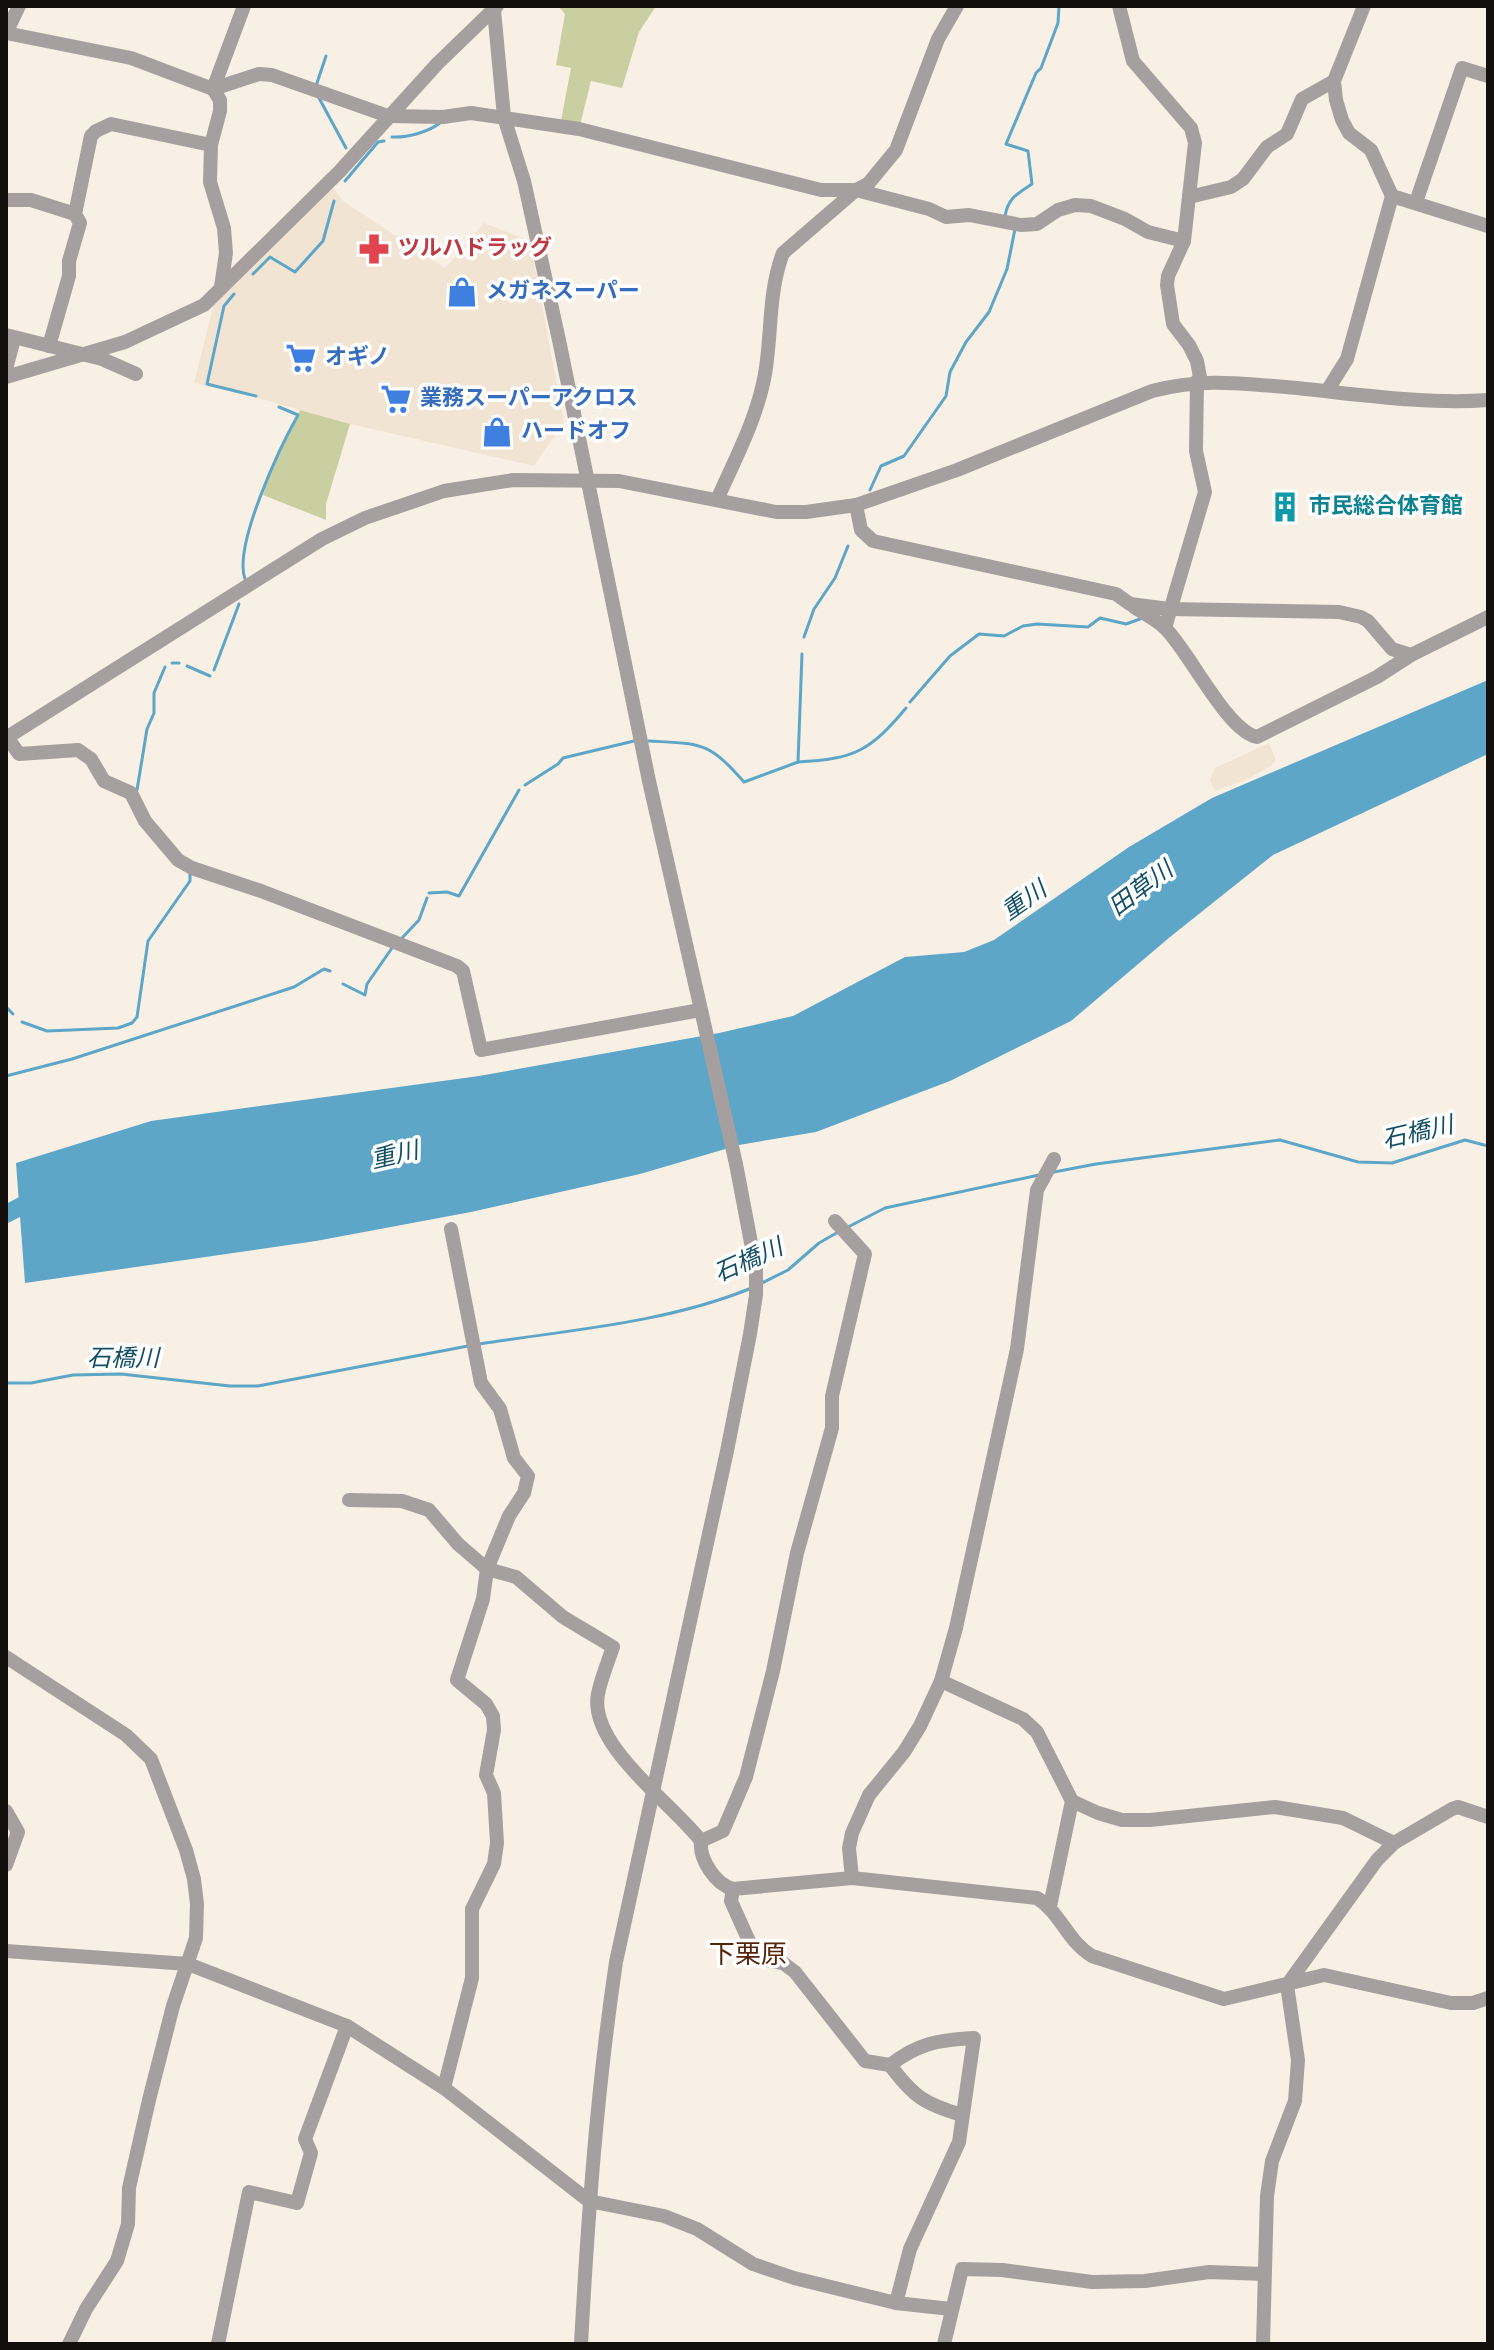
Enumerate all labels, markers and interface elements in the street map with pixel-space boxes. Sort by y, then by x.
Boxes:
pharmacy icon: ツルハドラッグ [357,232,391,266]
place label: ツルハドラッグ [398,235,552,263]
shop icon: メガネスーパー [445,275,479,309]
place label: メガネスーパー [486,279,640,306]
supermarket icon: オギノ [284,341,318,375]
place label: オギノ [325,344,390,372]
supermarket icon: 業務スーパーアクロス [379,382,413,416]
place label: 業務スーパーアクロス [420,386,638,413]
shop icon: ハードオフ [480,415,514,449]
place label: ハードオフ [521,419,631,446]
building icon: 市民総合体育館 [1268,490,1302,524]
place label: 市民総合体育館 [1309,494,1463,521]
water label: 田草川 [1104,855,1182,924]
water label: 重川 [997,874,1056,928]
water label: 石橋川 [1380,1111,1459,1157]
water label: 重川 [368,1136,425,1177]
water label: 石橋川 [710,1232,791,1290]
water label: 石橋川 [87,1345,162,1375]
district label: 下栗原 [709,1940,787,1973]

